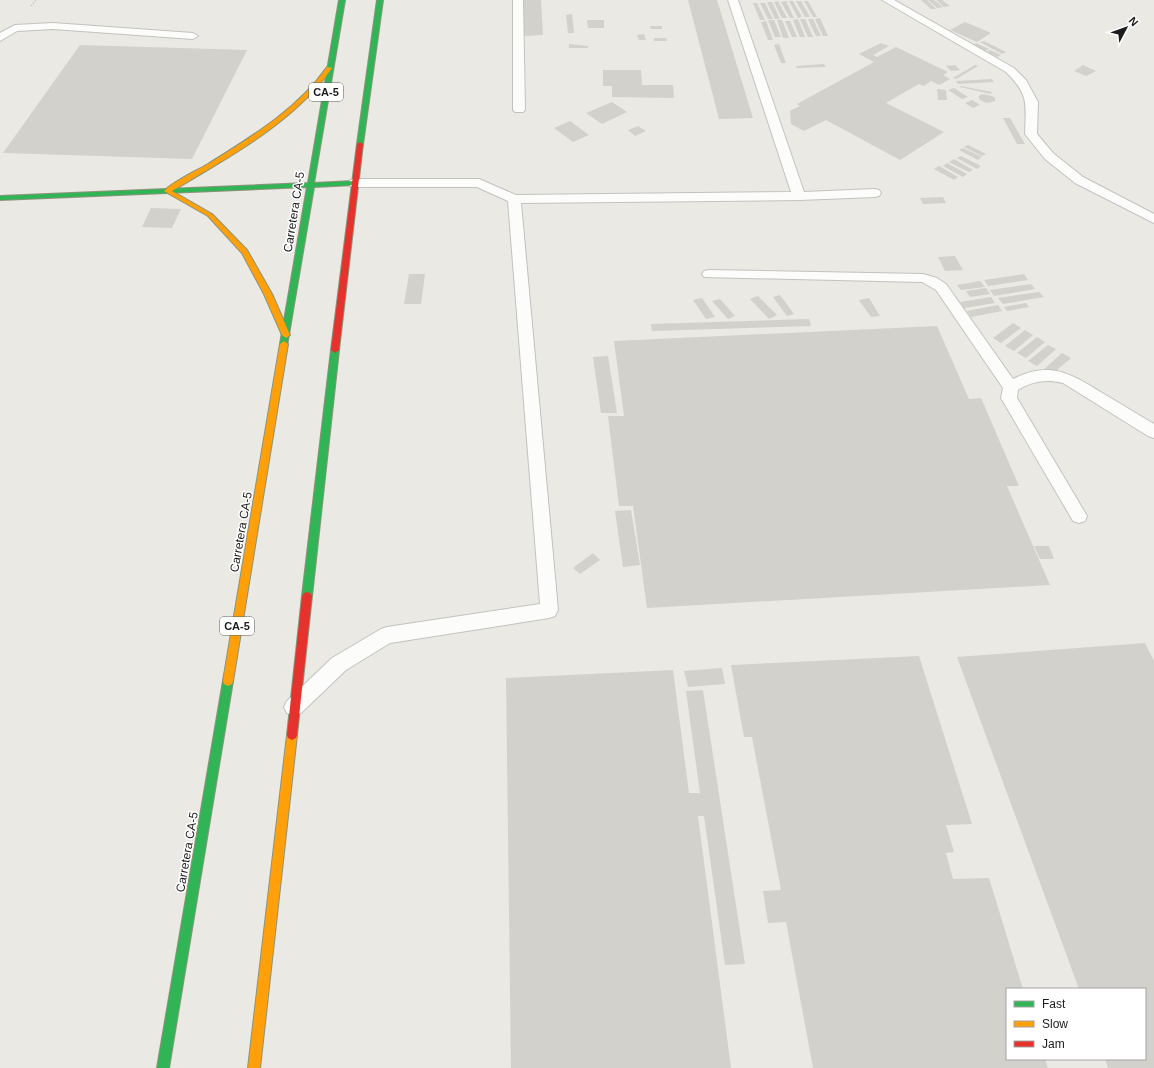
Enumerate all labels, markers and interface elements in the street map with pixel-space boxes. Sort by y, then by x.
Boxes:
north arrow [1106,8,1146,48]
text: N [1126,15,1141,28]
road number: CA-5 [309,83,343,101]
street label: Carretera CA-5 [281,170,307,253]
street label: Carretera CA-5 [227,490,255,573]
road number: CA-5 [220,617,254,635]
street label: Carretera CA-5 [173,810,201,893]
legend [1006,988,1146,1060]
text: Fast [1042,997,1066,1011]
text: Slow [1042,1017,1068,1031]
text: Jam [1042,1037,1065,1051]

